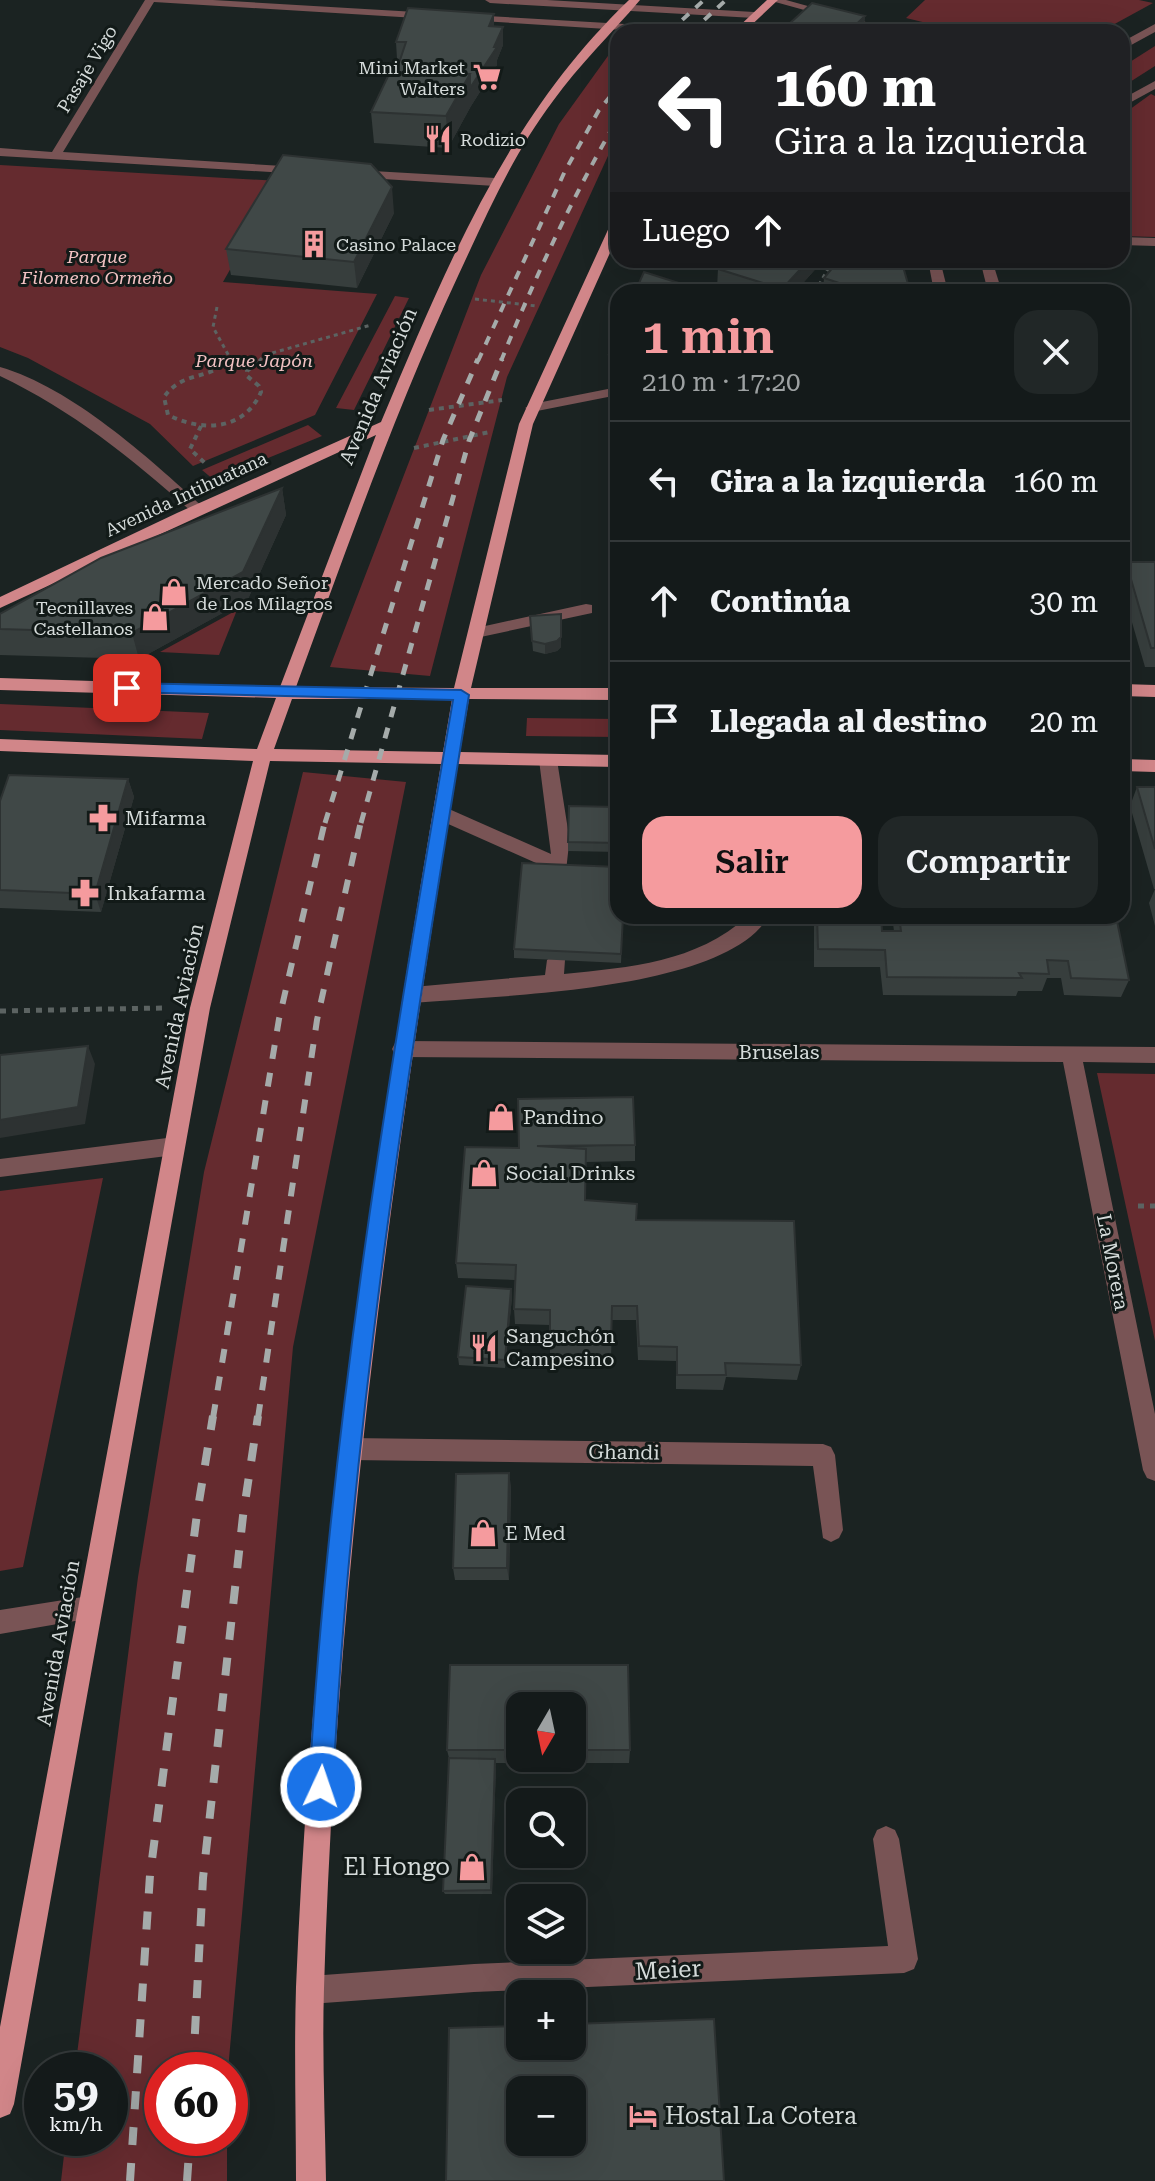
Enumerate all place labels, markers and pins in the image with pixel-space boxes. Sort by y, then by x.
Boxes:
place label: Mini Market Walters [359,57,465,99]
supermarket icon: Mini Market Walters [472,62,502,92]
restaurant icon: Rodizio [423,124,453,154]
place label: Rodizio [460,129,526,150]
building icon: Casino Palace [299,229,329,259]
place label: Casino Palace [336,234,456,255]
place label: Mercado Señor de Los Milagros [196,572,333,614]
shop icon: Mercado Señor de Los Milagros [159,577,189,607]
place label: Tecnillaves Castellanos [33,597,133,639]
shop icon: Tecnillaves Castellanos [140,602,170,632]
pin [93,654,161,722]
pharmacy icon: Mifarma [88,803,118,833]
place label: Mifarma [125,806,206,830]
pharmacy icon: Inkafarma [70,878,100,908]
place label: Inkafarma [107,881,206,905]
shop icon: Pandino [486,1102,516,1132]
place label: Pandino [523,1105,603,1129]
shop icon: Social Drinks [469,1158,499,1188]
place label: Social Drinks [506,1161,635,1185]
place label: Sanguchón Campesino [506,1324,616,1371]
restaurant icon: Sanguchón Campesino [469,1333,499,1363]
shop icon: E Med [468,1518,498,1548]
place label: E Med [505,1521,566,1545]
shop icon: El Hongo [457,1852,487,1882]
place label: El Hongo [343,1853,450,1881]
hotel icon: Hostal La Cotera [628,2101,658,2131]
place label: Hostal La Cotera [665,2102,857,2130]

